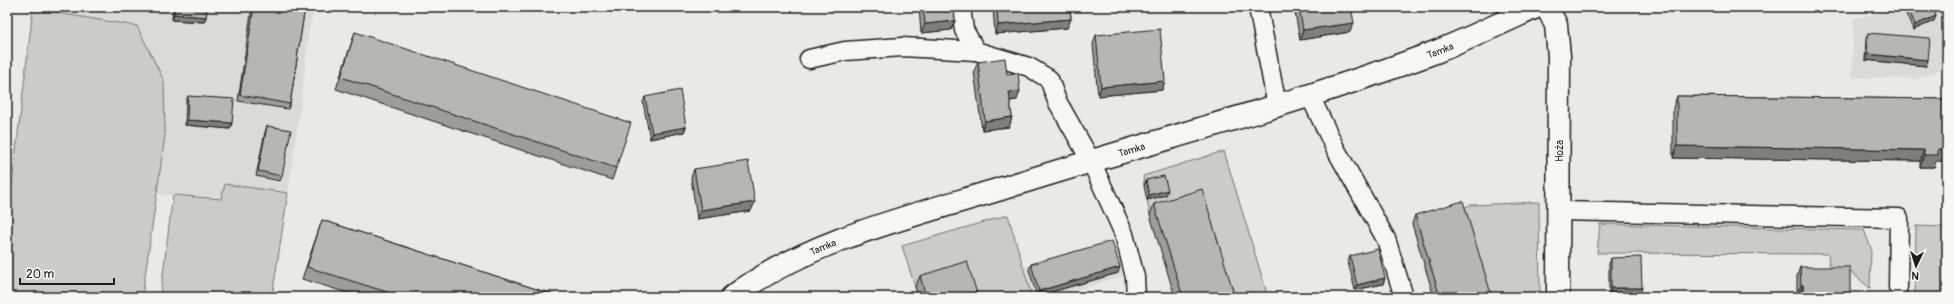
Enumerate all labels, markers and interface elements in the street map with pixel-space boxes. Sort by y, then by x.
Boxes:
street label: Tamka [1425,40,1456,62]
street label: Tamka [1117,140,1147,160]
street label: Hoża [1554,140,1566,162]
street label: Tamka [808,237,838,258]
north arrow [1896,246,1936,286]
scale bar [20,260,114,286]
text: 20 m [26,267,55,282]
text: N [1911,269,1920,282]

